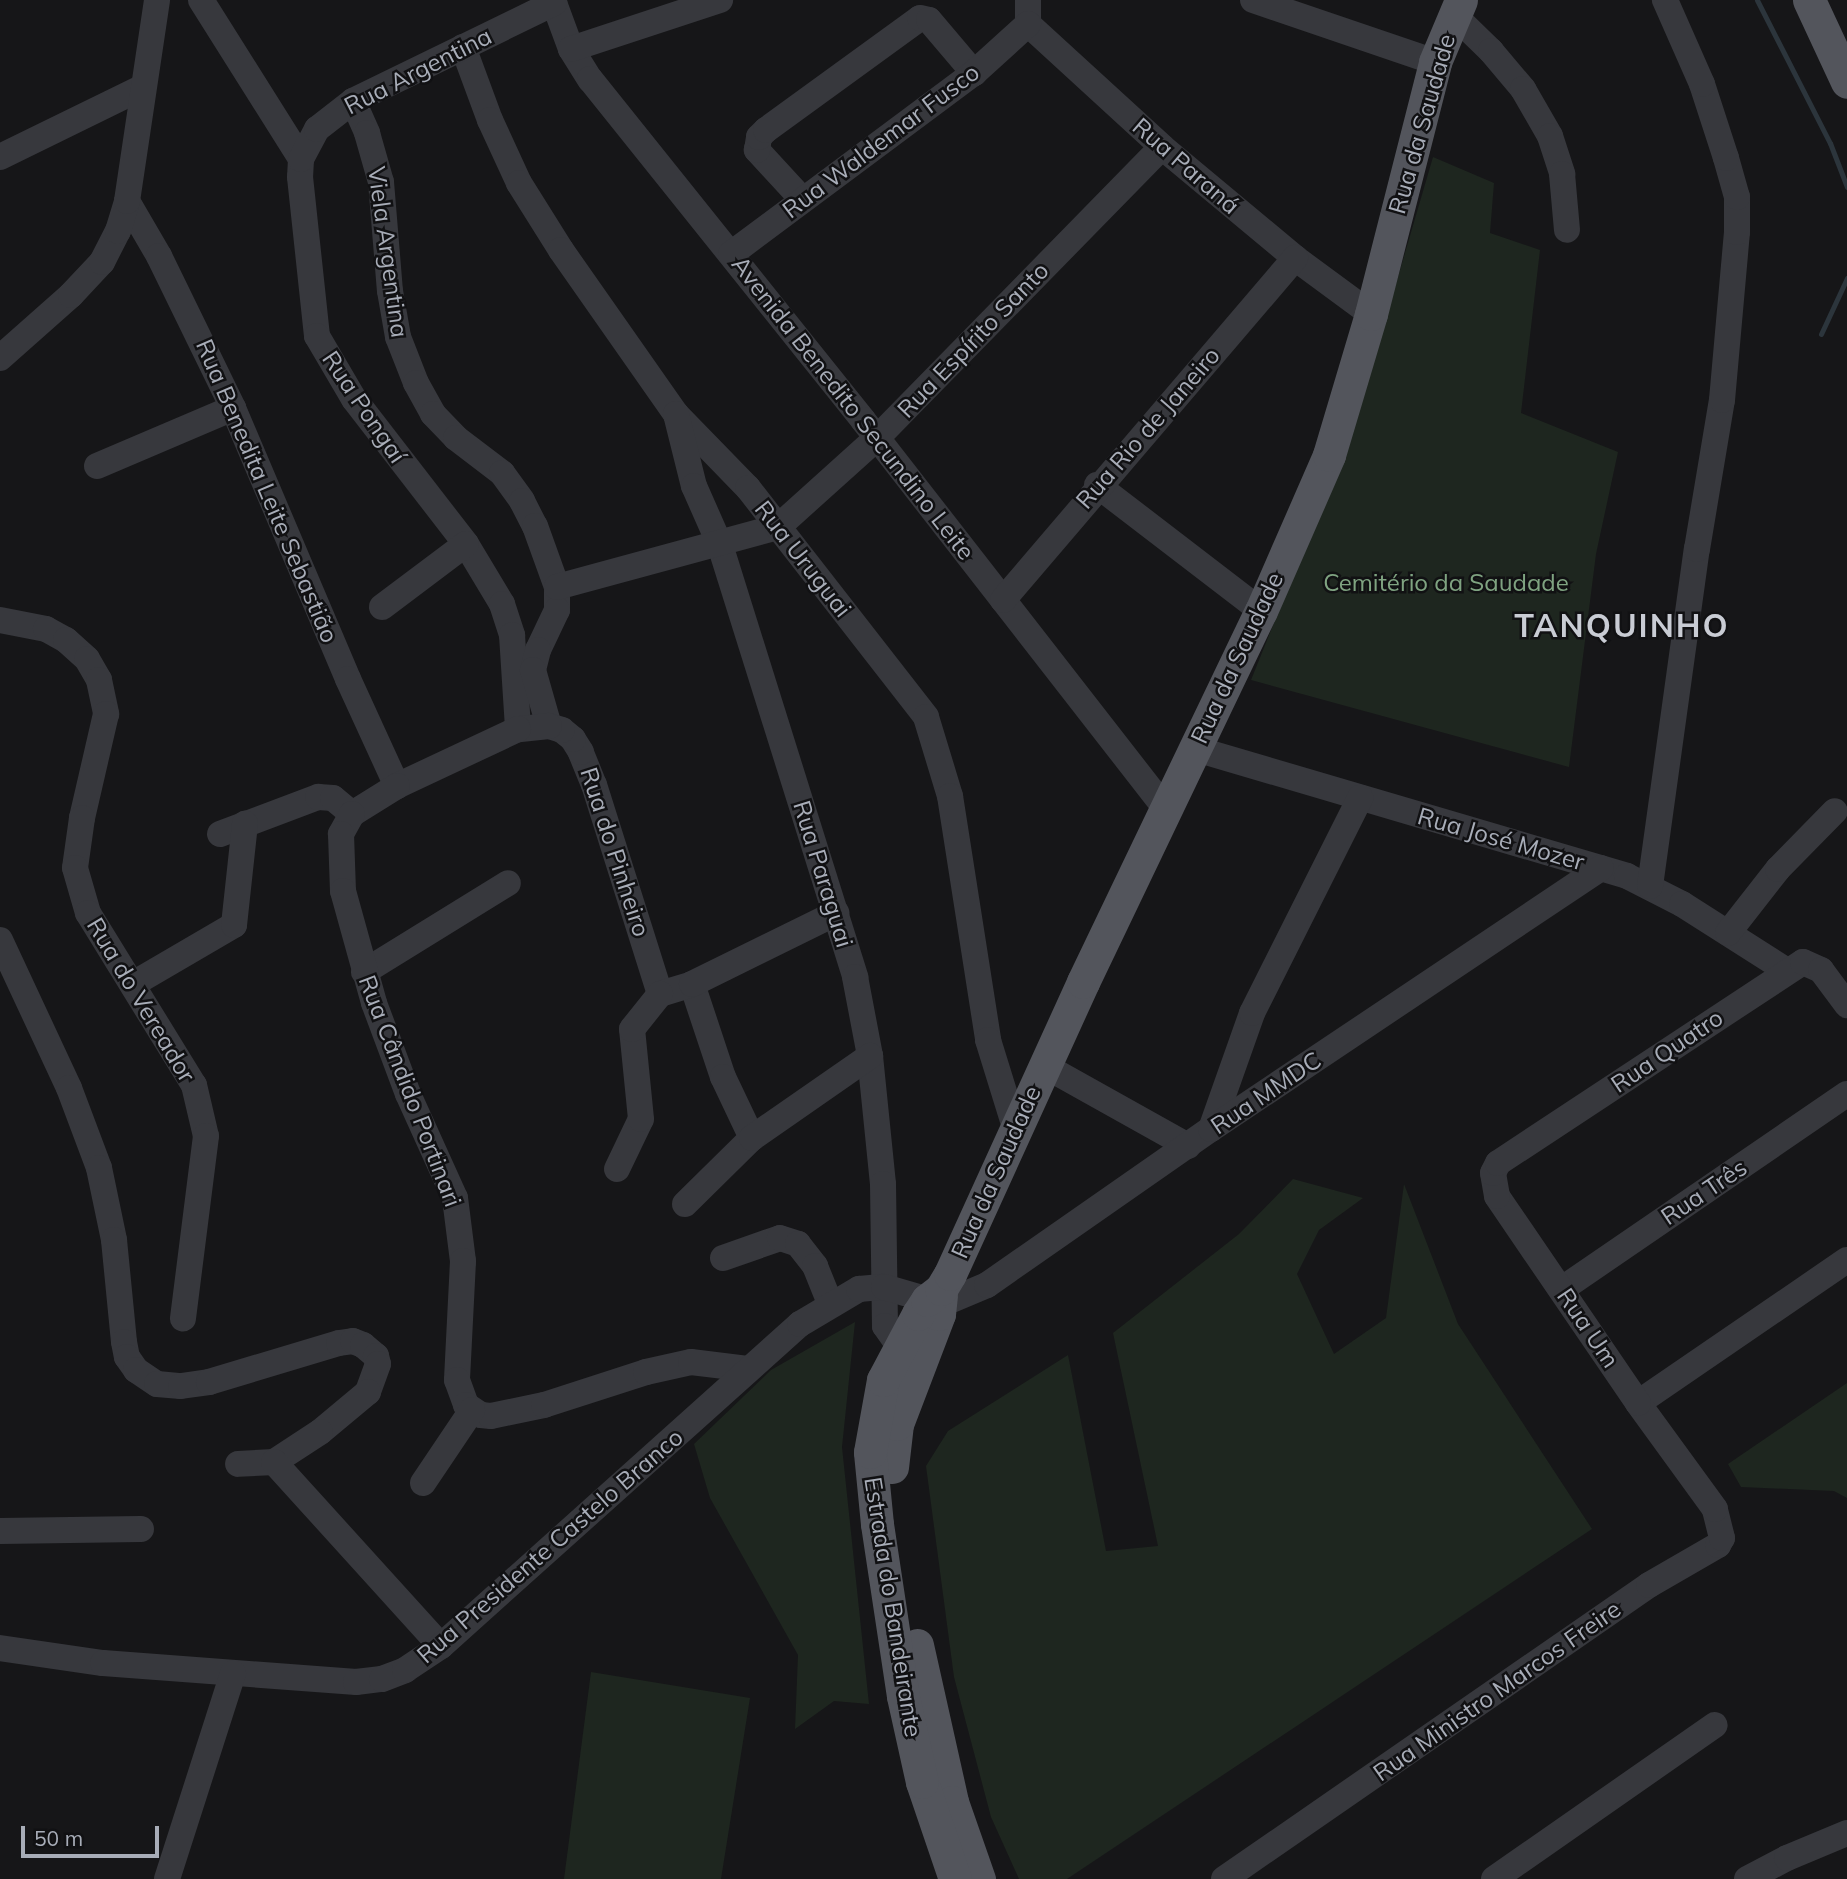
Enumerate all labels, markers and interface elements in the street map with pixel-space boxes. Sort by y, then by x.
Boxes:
street label: Rua Argentina [340,22,496,120]
street label: Rua da Saudade [1383,31,1461,217]
street label: Rua Waldemar Fusco [777,58,985,224]
street label: Rua Paraná [1127,112,1245,220]
street label: Viela Argentina [362,165,414,339]
street label: Avenida Benedito Secundino Leite [725,250,981,566]
street label: Rua Espírito Santo [891,256,1055,424]
street label: Rua Benedita Leite Sebastião [190,335,344,647]
street label: Rua Rio de Janeiro [1070,341,1226,515]
street label: Rua Pongaí [316,346,412,468]
street label: Rua Uruguai [749,495,857,623]
street label: Rua da Saudade [1185,568,1289,748]
park label: Cemitério da Saudade [1323,569,1569,597]
district label: TANQUINHO [1515,606,1729,644]
street label: Rua do Pinheiro [574,764,656,940]
street label: Rua Paraguai [787,797,859,951]
street label: Rua José Mozer [1414,801,1588,877]
street label: Rua do Vereador [81,913,201,1087]
street label: Rua Cândido Portinari [353,971,467,1211]
street label: Rua Quatro [1606,1003,1728,1099]
street label: Rua MMDC [1205,1046,1327,1140]
street label: Rua da Saudade [945,1081,1047,1263]
street label: Rua Três [1656,1153,1752,1231]
street label: Rua Um [1551,1283,1625,1373]
street label: Rua Presidente Castelo Branco [411,1423,689,1669]
street label: Estrada do Bandeirante [858,1475,928,1739]
street label: Rua Ministro Marcos Freire [1368,1595,1626,1787]
scale bar [24,1812,163,1856]
text: 50 m [34,1825,83,1851]

